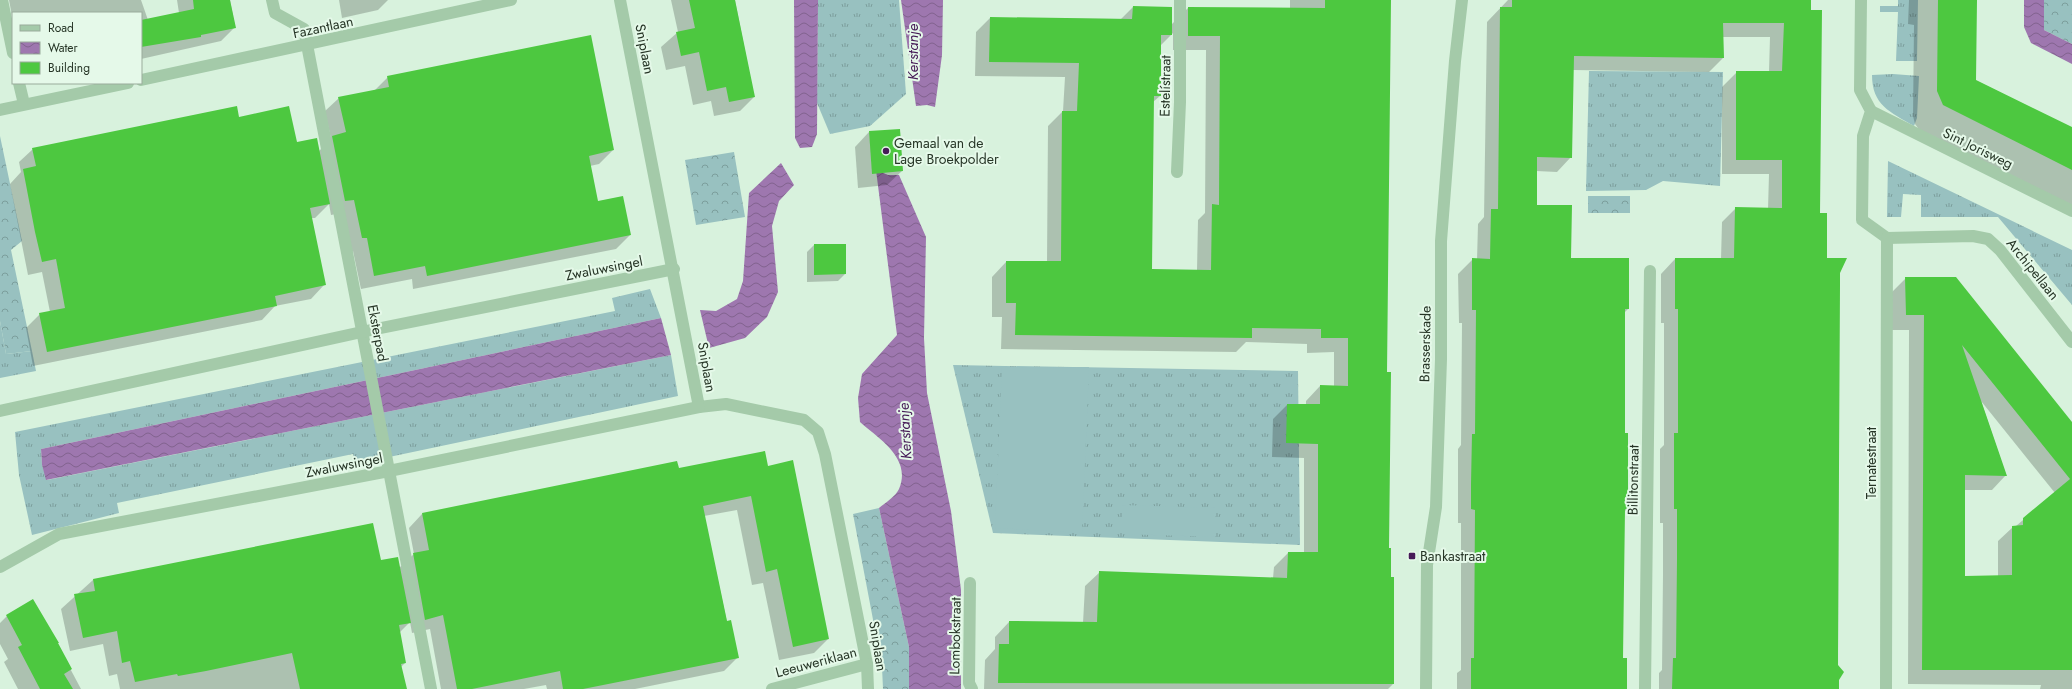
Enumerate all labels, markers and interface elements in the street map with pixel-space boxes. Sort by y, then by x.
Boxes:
street label: Fazantlaan [291,11,355,43]
legend [12,12,142,84]
text: Road [48,19,74,37]
street label: Sniplaan [630,22,660,76]
water label: Kerstanje [902,23,924,80]
text: Water [48,39,79,57]
street label: Estelístraat [1154,54,1176,117]
text: Building [48,59,90,77]
street label: Sint Jorisweg [1940,122,2016,174]
place label: Gemaal van de Lage Broekpolder [894,133,999,169]
marker: Gemaal van de Lage Broekpolder [881,146,891,156]
street label: Archipellaan [2002,234,2064,304]
street label: Zwaluwsingel [564,251,644,285]
street label: Eksterpad [363,303,393,363]
street label: Brasserskade [1414,306,1436,382]
street label: Sniplaan [693,340,721,394]
water label: Kerstanje [893,402,917,460]
street label: Ternatestraat [1861,426,1881,499]
street label: Billitonstraat [1622,444,1644,515]
street label: Zwaluwsingel [304,448,384,482]
place label: Bankastraat [1420,546,1486,566]
marker: Bankastraat [1407,551,1417,561]
street label: Lombokstraat [944,597,966,675]
street label: Sniplaan [864,619,892,673]
street label: Leeuweriklaan [773,642,859,682]

